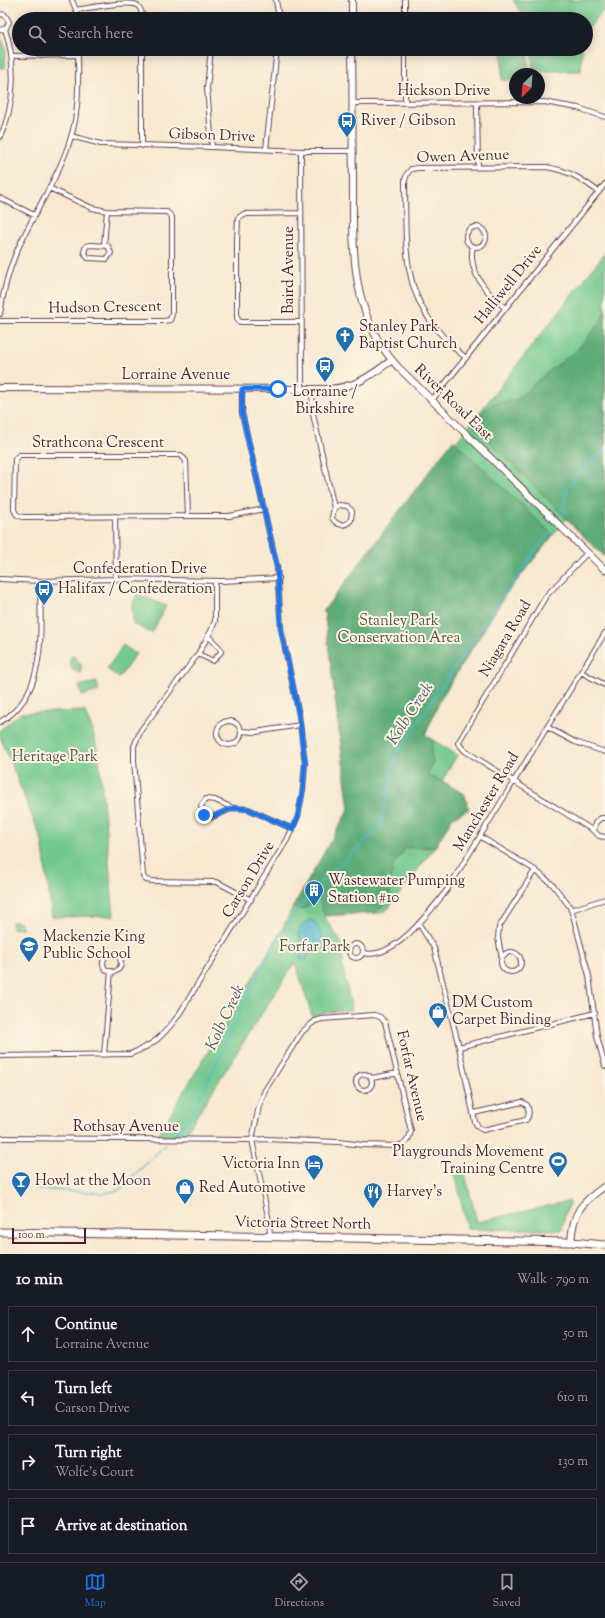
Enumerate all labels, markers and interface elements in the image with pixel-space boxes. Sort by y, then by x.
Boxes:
search box [12,12,593,56]
icon: search [26,23,48,45]
text: Search here [58,24,133,45]
north arrow [509,68,545,104]
street label: Hickson Drive [397,81,491,102]
bus stop icon: River / Gibson [336,110,358,138]
place label: River / Gibson [361,111,456,132]
street label: Gibson Drive [168,124,256,148]
street label: Owen Avenue [416,145,510,169]
street label: Baird Avenue [279,226,300,314]
street label: Halliwell Drive [470,241,548,329]
street label: Hudson Crescent [48,297,162,319]
place label: Stanley Park Baptist Church [359,317,458,355]
church icon: Stanley Park Baptist Church [334,325,356,353]
bus stop icon: Lorraine / Birkshire [314,355,336,383]
street label: River Road East [409,360,497,446]
street label: Lorraine Avenue [122,365,230,386]
route start [269,380,287,398]
place label: Lorraine / Birkshire [293,382,357,420]
street label: Strathcona Crescent [32,433,164,454]
street label: Confederation Drive [73,559,207,580]
bus stop icon: Halifax / Confederation [33,578,55,606]
place label: Halifax / Confederation [58,579,213,600]
street label: Niagara Road [475,596,538,681]
park label: Stanley Park Conservation Area [338,611,461,649]
water label: Kolb Creek [382,678,440,750]
park label: Heritage Park [12,747,98,768]
street label: Manchester Road [449,748,525,856]
route end [195,806,213,824]
street label: Carson Drive [218,838,280,922]
place label: Wastewater Pumping Station #10 [328,871,465,909]
building icon: Wastewater Pumping Station #10 [303,879,325,907]
place label: Mackenzie King Public School [43,927,145,965]
school or university icon: Mackenzie King Public School [18,935,40,963]
park label: Forfar Park [279,937,351,958]
water label: Kolb Creek [201,981,251,1055]
place label: DM Custom Carpet Binding [452,993,551,1031]
shop icon: DM Custom Carpet Binding [427,1001,449,1029]
street label: Forfar Avenue [390,1028,432,1124]
street label: Rothsay Avenue [73,1117,179,1138]
place label: Playgrounds Movement Training Centre [393,1142,544,1180]
sports icon: Playgrounds Movement Training Centre [547,1150,569,1178]
hotel icon: Victoria Inn [303,1153,325,1181]
place label: Victoria Inn [222,1154,300,1175]
bar icon: Howl at the Moon [10,1170,32,1198]
place label: Howl at the Moon [35,1171,151,1192]
shop icon: Red Automotive [174,1177,196,1205]
place label: Red Automotive [199,1178,306,1199]
restaurant icon: Harvey's [362,1181,384,1209]
place label: Harvey's [387,1182,442,1203]
street label: Victoria Street North [234,1212,372,1236]
scale bar [12,1226,86,1245]
text: 100 m [18,1227,45,1243]
text: 10 min [16,1268,63,1292]
text: Walk · 790 m [517,1271,589,1289]
text: Continue [55,1315,117,1336]
icon: ahead [17,1323,39,1345]
text: 50 m [563,1325,588,1343]
text: Lorraine Avenue [55,1336,149,1354]
text: Turn left [55,1379,112,1400]
icon: left [17,1387,39,1409]
text: 610 m [557,1389,588,1407]
text: Carson Drive [55,1400,130,1418]
text: Turn right [55,1443,121,1464]
icon: right [17,1451,39,1473]
text: 130 m [558,1453,588,1471]
text: Wolfe's Court [55,1464,134,1482]
icon: arrive [17,1515,39,1537]
text: Arrive at destination [55,1516,188,1537]
tab: Map [84,1571,106,1611]
tab: Directions [275,1571,324,1611]
tab: Saved [493,1571,521,1611]

